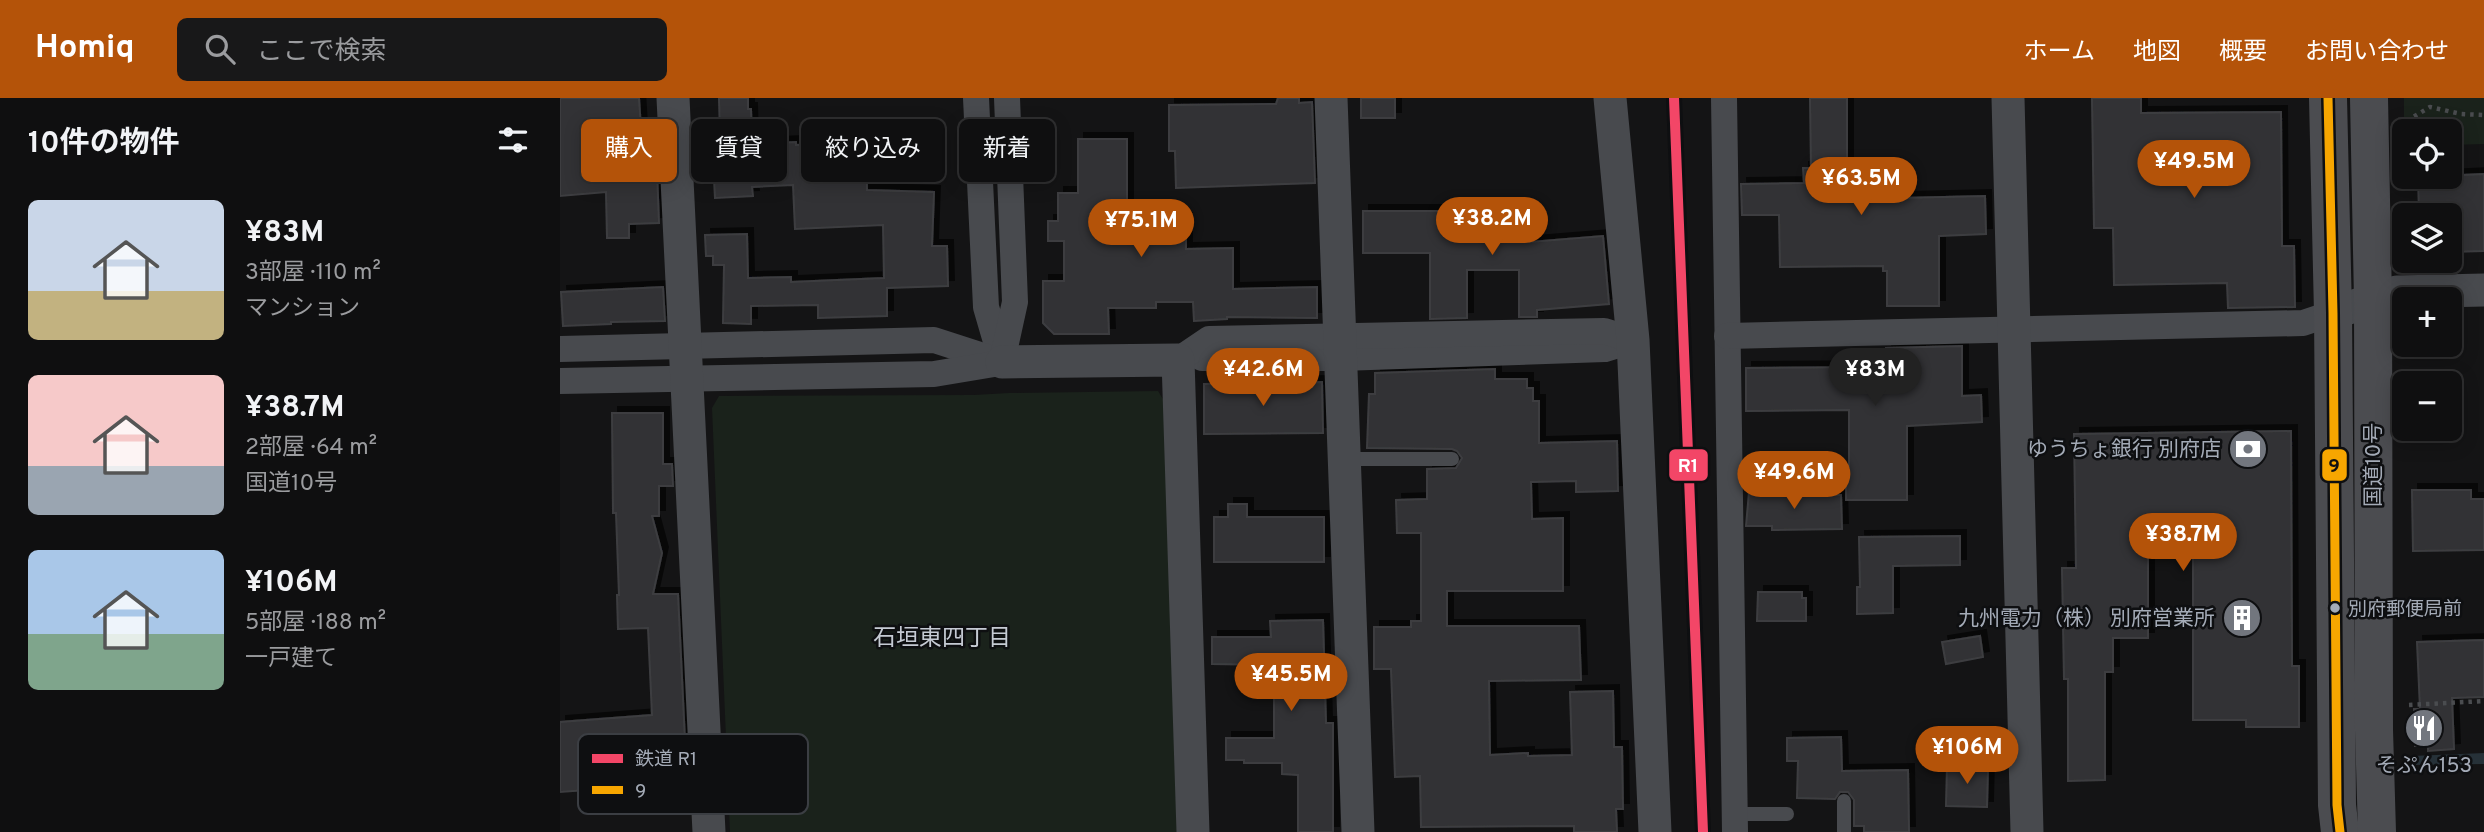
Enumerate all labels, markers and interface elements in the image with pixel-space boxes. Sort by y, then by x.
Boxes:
search box [177,18,667,81]
text: Homiq [35,28,135,70]
icon: search [201,30,239,68]
text: ここで検索 [257,36,387,69]
text: ホーム [2024,38,2095,68]
text: 地図 [2133,38,2181,68]
text: 概要 [2219,38,2267,68]
text: お問い合わせ [2305,38,2449,68]
chip: 購入 [581,119,677,182]
chip: 賃貸 [691,119,787,182]
chip: 絞り込み [801,119,945,182]
chip: 新着 [959,119,1055,182]
map controls [2392,119,2462,441]
button: locate [2392,119,2462,189]
icon: filters [494,121,532,159]
text: 10件の物件 [28,126,180,163]
pin: ¥49.5M [2137,140,2251,200]
text: ¥49.5M [2153,148,2235,177]
pin: ¥63.5M [1804,158,1918,217]
text: ¥63.5M [1821,165,1901,194]
pin: ¥38.2M [1435,198,1549,257]
pin: ¥75.1M [1084,200,1198,259]
button: layers [2392,203,2462,273]
text: ¥38.2M [1452,205,1532,234]
text: ¥75.1M [1104,207,1178,236]
text: ¥83M [245,215,324,252]
icon: home [84,228,168,312]
text: 3部屋 · 110 m² [245,259,381,288]
button: + [2392,287,2462,357]
text: マンション [245,295,360,324]
pin: ¥42.6M [1206,348,1320,408]
pin: ¥83M [1834,348,1916,408]
text: ¥42.6M [1222,356,1304,385]
text: ¥83M [1845,356,1905,385]
button: − [2392,371,2462,441]
text: ¥38.7M [245,390,344,427]
icon: home [84,403,168,487]
street label: 国道10号 [2361,423,2388,507]
bank icon: ゆうちょ銀行 別府店 [2227,428,2269,470]
text: 2部屋 · 64 m² [245,434,377,463]
place label: ゆうちょ銀行 別府店 [2027,437,2221,464]
line badge: R1 [1668,448,1709,482]
line badge: 9 [2321,448,2348,482]
pin: ¥49.6M [1737,452,1851,511]
text: R1 [1678,455,1698,479]
text: 9 [2328,455,2340,479]
text: ¥49.6M [1753,459,1835,488]
text: 国道10号 [245,470,337,499]
pin: ¥38.7M [2126,514,2240,573]
text: ¥38.7M [2145,521,2221,550]
text: ¥106M [245,565,338,602]
icon: home [84,578,168,662]
building icon: 九州電力（株） 別府営業所 [2221,597,2263,639]
place label: 別府郵便局前 [2348,598,2462,622]
marker: 別府郵便局前 [2328,601,2342,615]
place label: 九州電力（株） 別府営業所 [1958,606,2215,633]
text: 5部屋 · 188 m² [245,609,386,638]
district label: 石垣東四丁目 [873,625,1011,654]
text: 一戸建て [245,645,337,674]
pin: ¥45.5M [1234,654,1348,713]
text: ¥45.5M [1250,661,1332,690]
restaurant icon: そぷん153 [2403,707,2445,749]
pin: ¥106M [1918,726,2016,786]
legend [578,734,808,814]
text: ¥106M [1931,734,2003,763]
text: 鉄道 R1 [635,748,697,772]
place label: そぷん153 [2376,753,2472,780]
text: 9 [635,780,646,804]

